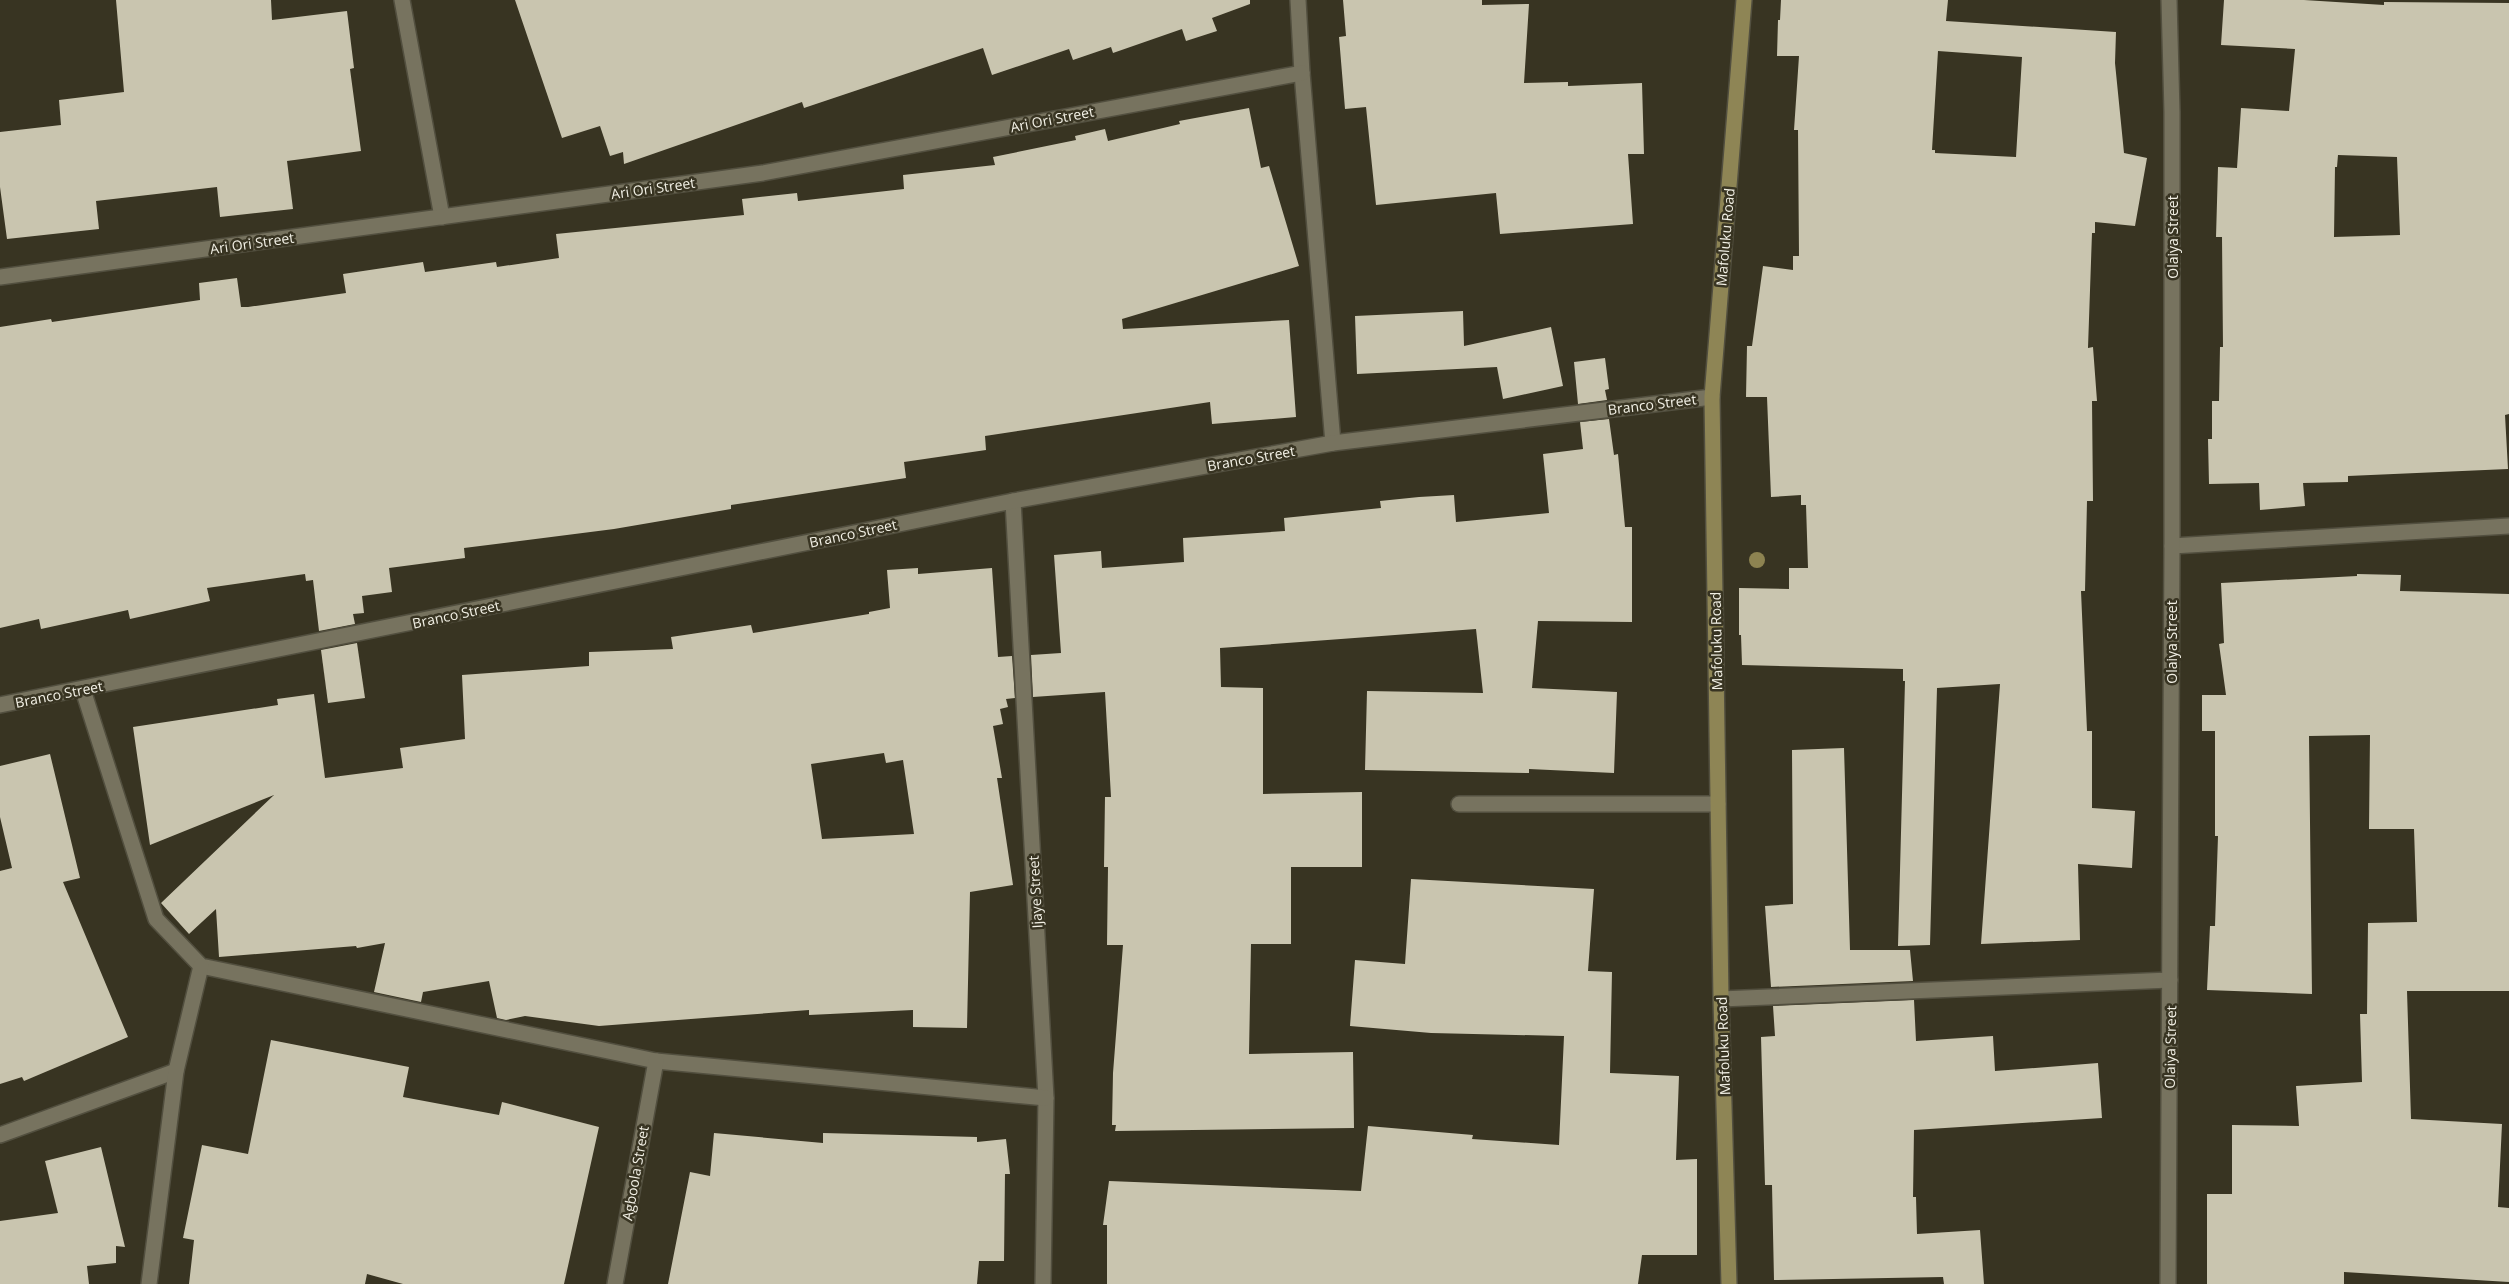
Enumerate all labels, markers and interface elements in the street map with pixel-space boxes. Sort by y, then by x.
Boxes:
street label: Ari Ori Street [1009,102,1095,136]
street label: Ari Ori Street [610,173,696,203]
street label: Mafoluku Road [1711,187,1739,287]
street label: Olaiya Street [2163,195,2182,279]
street label: Ari Ori Street [209,228,295,258]
street label: Branco Street [1607,389,1697,419]
street label: Branco Street [1206,441,1296,475]
street label: Branco Street [807,514,899,552]
street label: Mafoluku Road [1706,592,1726,690]
street label: Branco Street [410,595,502,633]
street label: Olaiya Street [2162,600,2181,684]
street label: Branco Street [14,676,105,712]
street label: Ijaye Street [1024,855,1046,929]
street label: Mafoluku Road [1712,996,1734,1096]
street label: Olaiya Street [2160,1005,2180,1089]
street label: Agboola Street [617,1124,653,1222]

